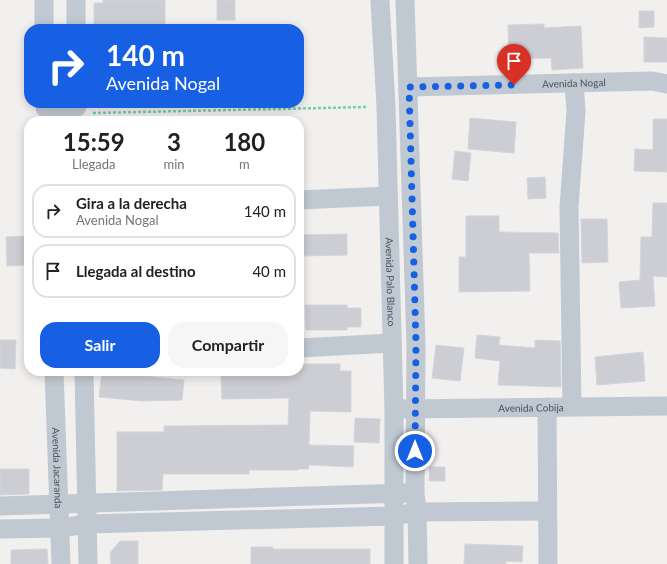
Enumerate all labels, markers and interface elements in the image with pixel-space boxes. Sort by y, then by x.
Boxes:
text: 140 m [106,38,185,72]
icon: right [40,40,92,92]
pin [497,44,531,85]
icon: arrive [503,50,525,72]
text: Avenida Nogal [106,72,220,94]
street label: Avenida Nogal [542,76,606,90]
text: 15:59 [63,127,125,156]
text: 3 [167,127,181,156]
text: 180 [223,127,265,156]
text: Llegada [72,156,116,172]
text: min [164,156,185,172]
text: m [239,156,250,172]
text: Gira a la derecha [76,194,187,212]
icon: right [42,200,64,222]
text: 140 m [244,202,286,220]
text: Avenida Nogal [76,212,158,228]
street label: Avenida Palo Blanco [383,237,398,327]
icon: arrive [42,260,64,282]
text: Llegada al destino [76,262,196,280]
text: 40 m [252,262,286,280]
button: Salir [40,322,160,368]
button: Compartir [168,322,288,368]
street label: Avenida Cobija [498,401,564,414]
street label: Avenida Jacaranda [50,427,65,509]
position arrow [394,430,436,472]

